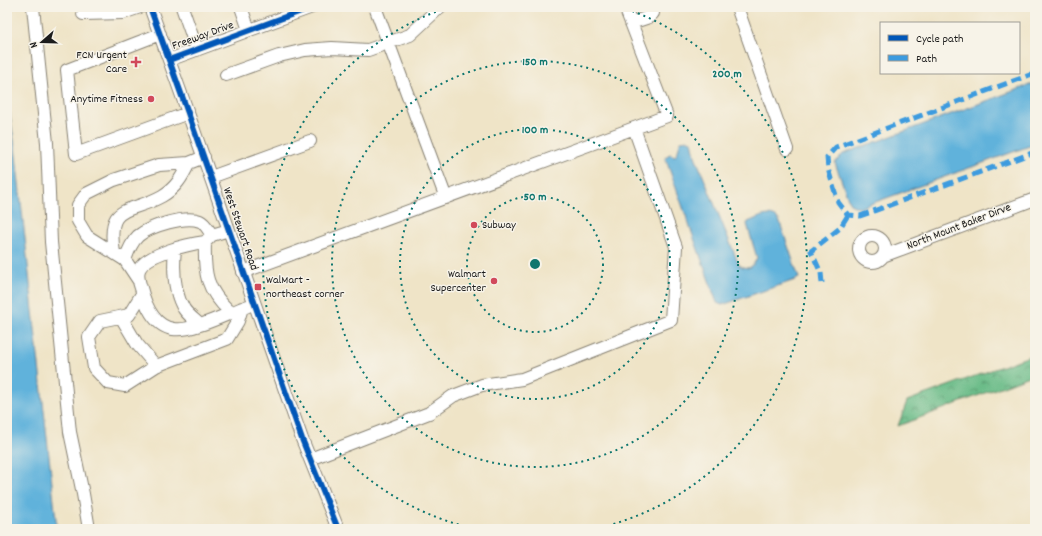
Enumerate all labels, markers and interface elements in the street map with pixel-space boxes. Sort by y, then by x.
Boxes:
street label: Freeway Drive [170,17,236,55]
north arrow [22,22,62,62]
legend [880,22,1020,74]
text: Cycle path [916,31,964,48]
text: N [26,39,43,50]
place label: FCN Urgent Care [76,47,128,78]
text: Path [916,51,937,68]
text: 150 m [522,54,548,71]
marker: FCN Urgent Care [130,56,142,68]
text: 200 m [712,66,742,83]
place label: Anytime Fitness [70,91,143,108]
marker: Anytime Fitness [146,94,156,104]
text: 100 m [522,122,548,139]
street label: West Stewart Road [218,185,262,273]
text: 50 m [523,189,547,206]
street label: North Mount Baker Dirve [904,199,1014,255]
place label: Subway [482,217,517,234]
marker: Subway [469,220,479,230]
centre of rings [528,257,542,271]
place label: Walmart Supercenter [430,266,487,297]
place label: WalMart - northeast corner [266,272,345,303]
marker: Walmart Supercenter [489,276,499,286]
marker: WalMart - northeast corner [253,282,263,292]

